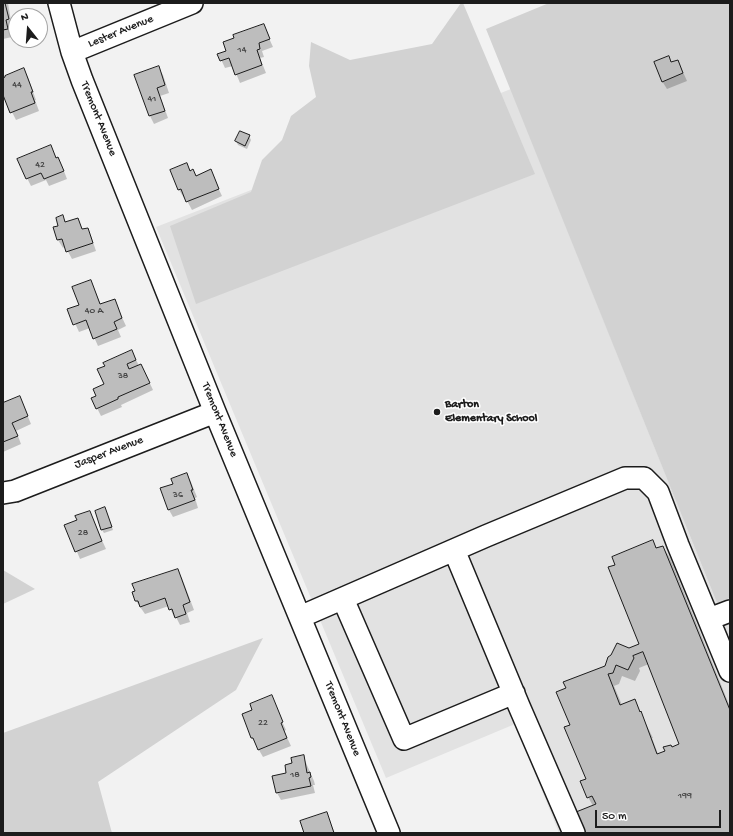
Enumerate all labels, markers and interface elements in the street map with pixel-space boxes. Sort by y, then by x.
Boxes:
north arrow [8,8,48,48]
text: N [20,11,30,24]
street label: Lester Avenue [86,12,156,52]
house number: 14 [238,44,246,56]
house number: 44 [12,79,22,91]
street label: Tremont Avenue [76,80,120,158]
house number: 41 [148,93,156,105]
house number: 42 [35,159,45,171]
house number: 40 A [85,305,103,317]
house number: 38 [118,370,128,382]
street label: Tremont Avenue [197,381,241,459]
place label: Barton Elementary School [445,398,537,426]
marker: Barton Elementary School [432,407,442,417]
street label: Jasper Avenue [72,433,146,473]
house number: 36 [173,489,183,501]
house number: 28 [78,527,88,539]
street label: Tremont Avenue [320,680,364,758]
house number: 22 [258,717,268,729]
house number: 18 [290,769,300,781]
house number: 199 [678,790,692,802]
scale bar [597,802,723,828]
text: 50 m [602,810,627,824]

